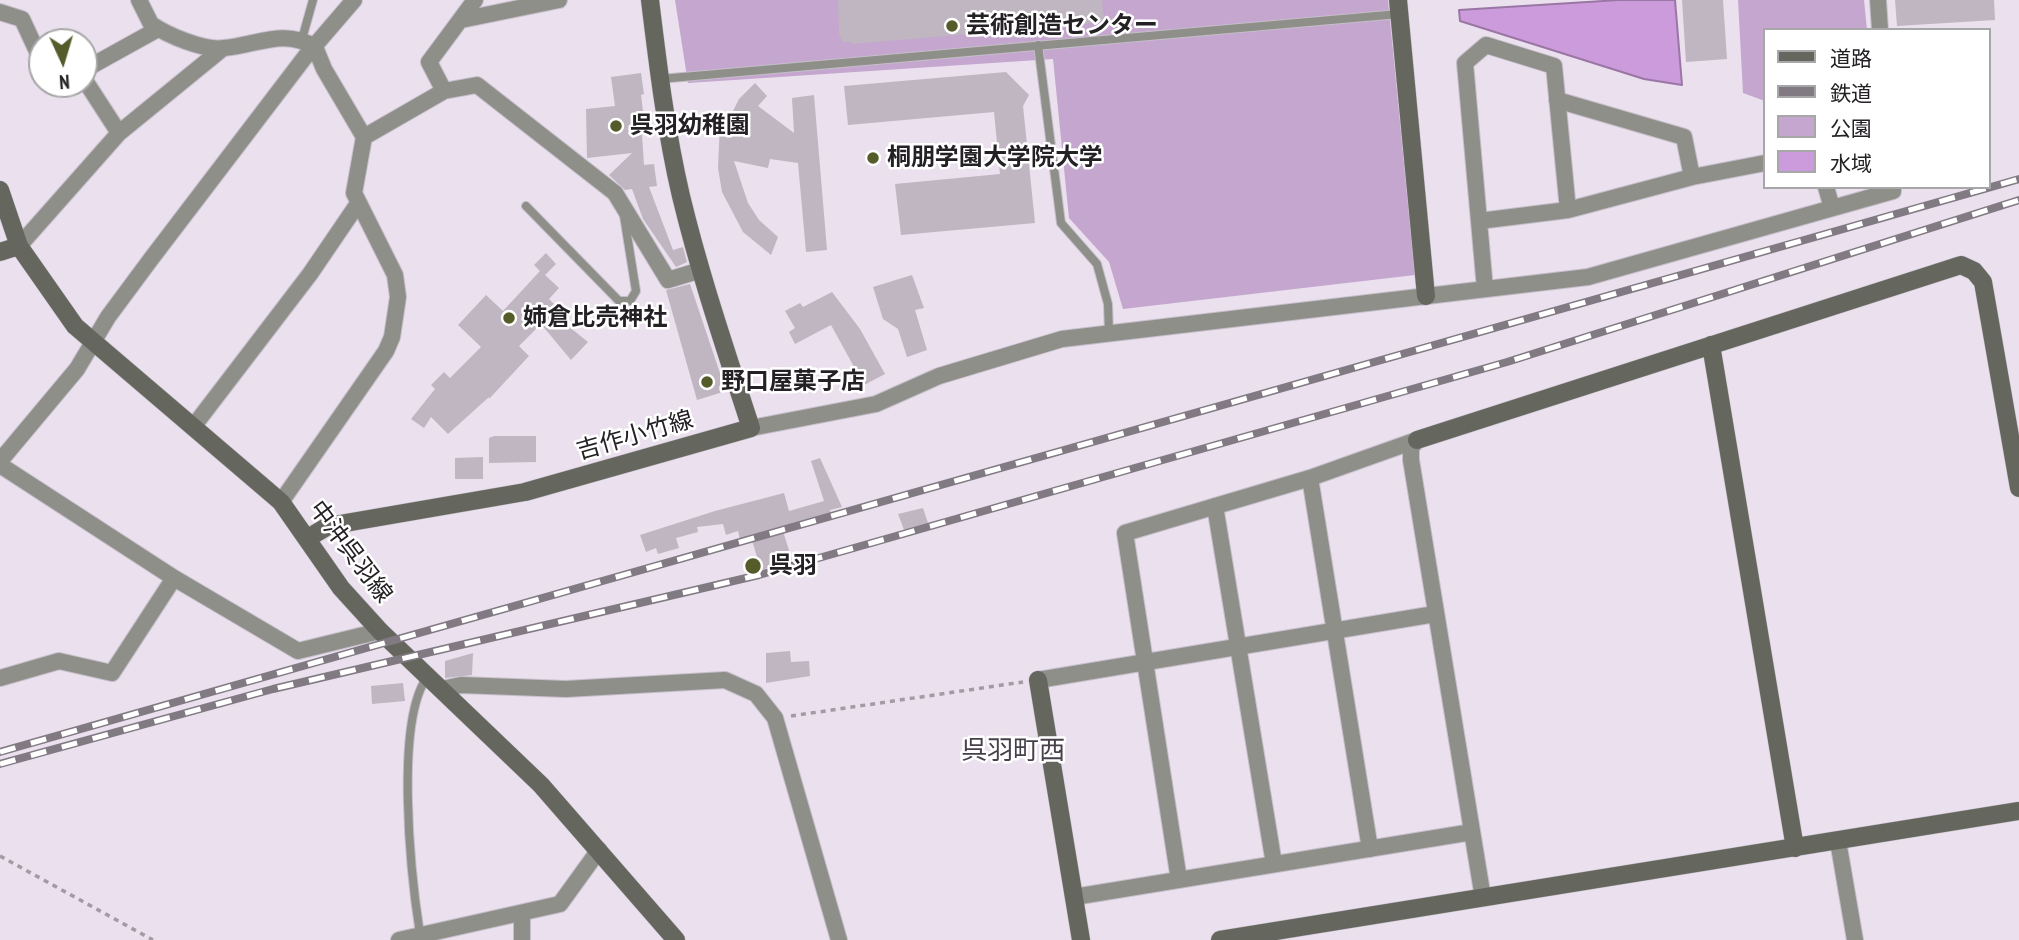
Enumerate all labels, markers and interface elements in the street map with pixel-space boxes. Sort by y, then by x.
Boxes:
place label: 芸術創造センター [966,12,1158,40]
marker: 芸術創造センター [944,18,960,34]
north arrow [28,28,98,98]
legend [1764,28,1991,189]
text: 道路 [1830,45,1872,72]
text: N [58,70,70,94]
text: 鉄道 [1830,80,1872,107]
place label: 呉羽幼稚園 [630,112,750,140]
text: 公園 [1830,115,1872,142]
marker: 呉羽幼稚園 [608,118,624,134]
place label: 桐朋学園大学院大学 [887,144,1103,172]
marker: 桐朋学園大学院大学 [865,150,881,166]
text: 水域 [1830,150,1872,177]
place label: 姉倉比売神社 [523,304,667,332]
marker: 姉倉比売神社 [501,310,517,326]
place label: 野口屋菓子店 [721,368,865,396]
marker: 野口屋菓子店 [699,374,715,390]
street label: 吉作小竹線 [573,406,697,466]
street label: 中沖呉羽線 [302,495,398,609]
place label: 呉羽 [769,552,817,580]
marker: 呉羽 [743,556,763,576]
district label: 呉羽町西 [961,736,1065,768]

